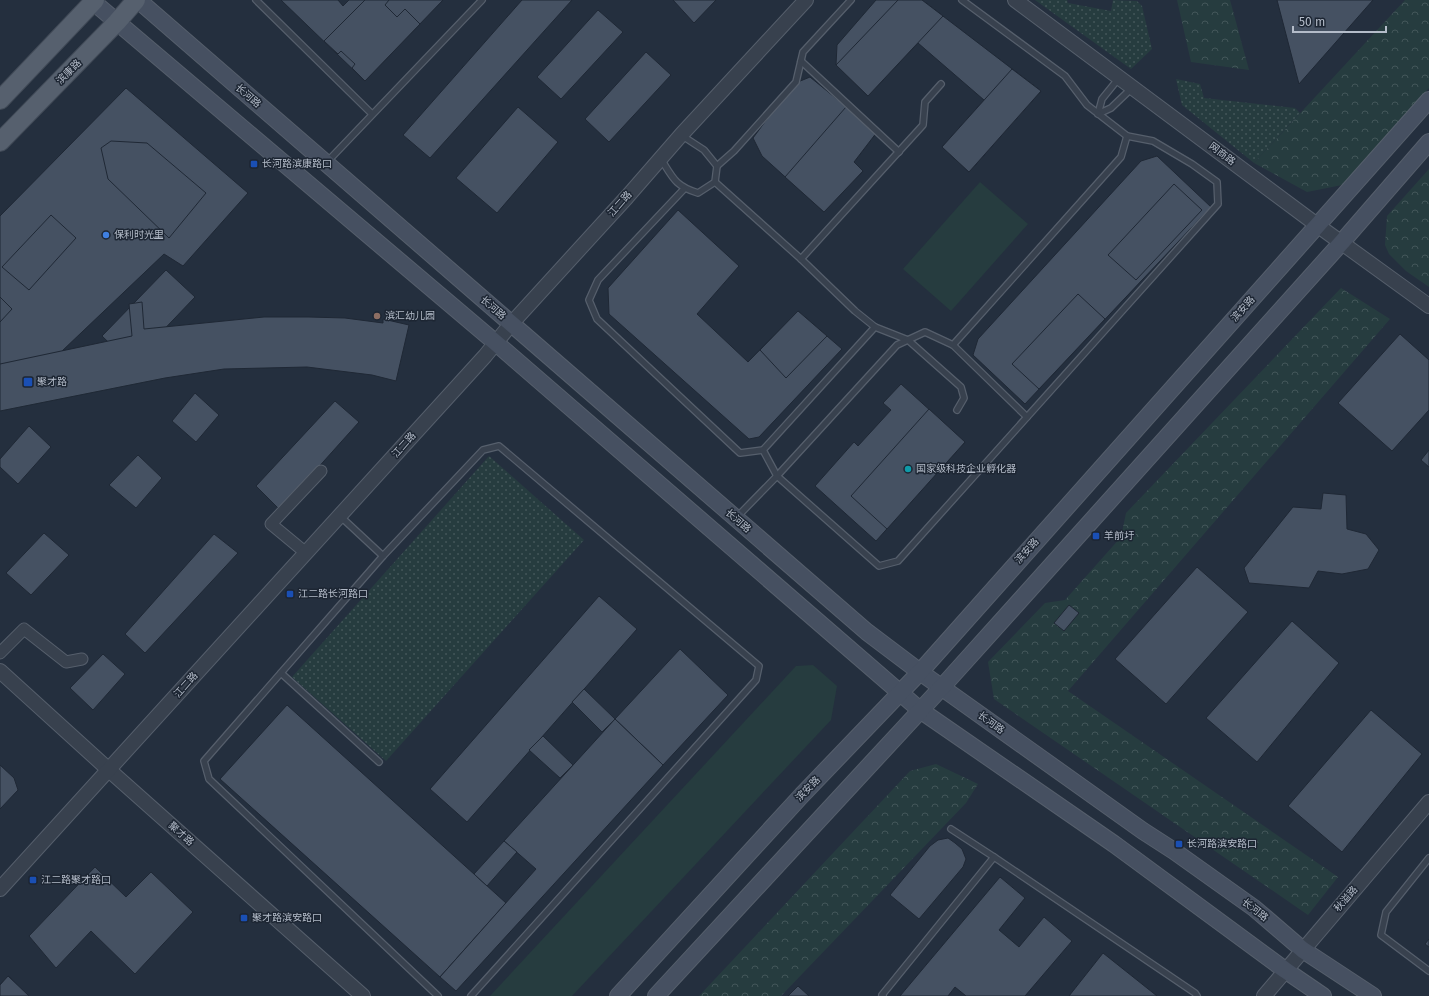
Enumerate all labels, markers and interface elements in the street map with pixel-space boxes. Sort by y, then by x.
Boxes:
scale bar [1293,8,1386,34]
text: 50 m [1299,15,1325,29]
street label: 滨康路 [54,57,84,87]
street label: 长河路 [233,82,263,110]
street label: 网商路 [1206,140,1238,168]
place label: 长河路滨康路口 [262,158,332,170]
marker: 长河路滨康路口 [249,159,259,169]
street label: 江二路 [606,189,634,219]
place label: 保利时光里 [114,229,164,241]
marker: 保利时光里 [101,230,111,240]
street label: 长河路 [478,294,508,322]
street label: 滨安路 [1229,294,1257,324]
place label: 滨汇幼儿园 [385,310,435,322]
marker: 滨汇幼儿园 [372,311,382,321]
marker: 聚才路 [22,376,34,388]
place label: 聚才路 [37,376,67,388]
street label: 江二路 [390,430,418,460]
place label: 国家级科技企业孵化器 [916,463,1016,475]
marker: 国家级科技企业孵化器 [903,464,913,474]
street label: 长河路 [723,507,753,535]
place label: 羊前圩 [1104,530,1135,542]
marker: 羊前圩 [1091,531,1101,541]
street label: 滨安路 [1013,536,1041,566]
place label: 江二路长河路口 [298,588,368,600]
marker: 江二路长河路口 [285,589,295,599]
street label: 江二路 [172,670,200,700]
street label: 长河路 [975,709,1007,737]
street label: 滨安路 [793,774,823,804]
street label: 聚才路 [166,820,196,848]
place label: 长河路滨安路口 [1187,838,1257,850]
marker: 长河路滨安路口 [1174,839,1184,849]
place label: 江二路聚才路口 [41,874,111,886]
marker: 江二路聚才路口 [28,875,38,885]
street label: 秋溢路 [1332,884,1360,914]
street label: 长河路 [1239,896,1271,924]
place label: 聚才路滨安路口 [252,912,322,924]
marker: 聚才路滨安路口 [239,913,249,923]

